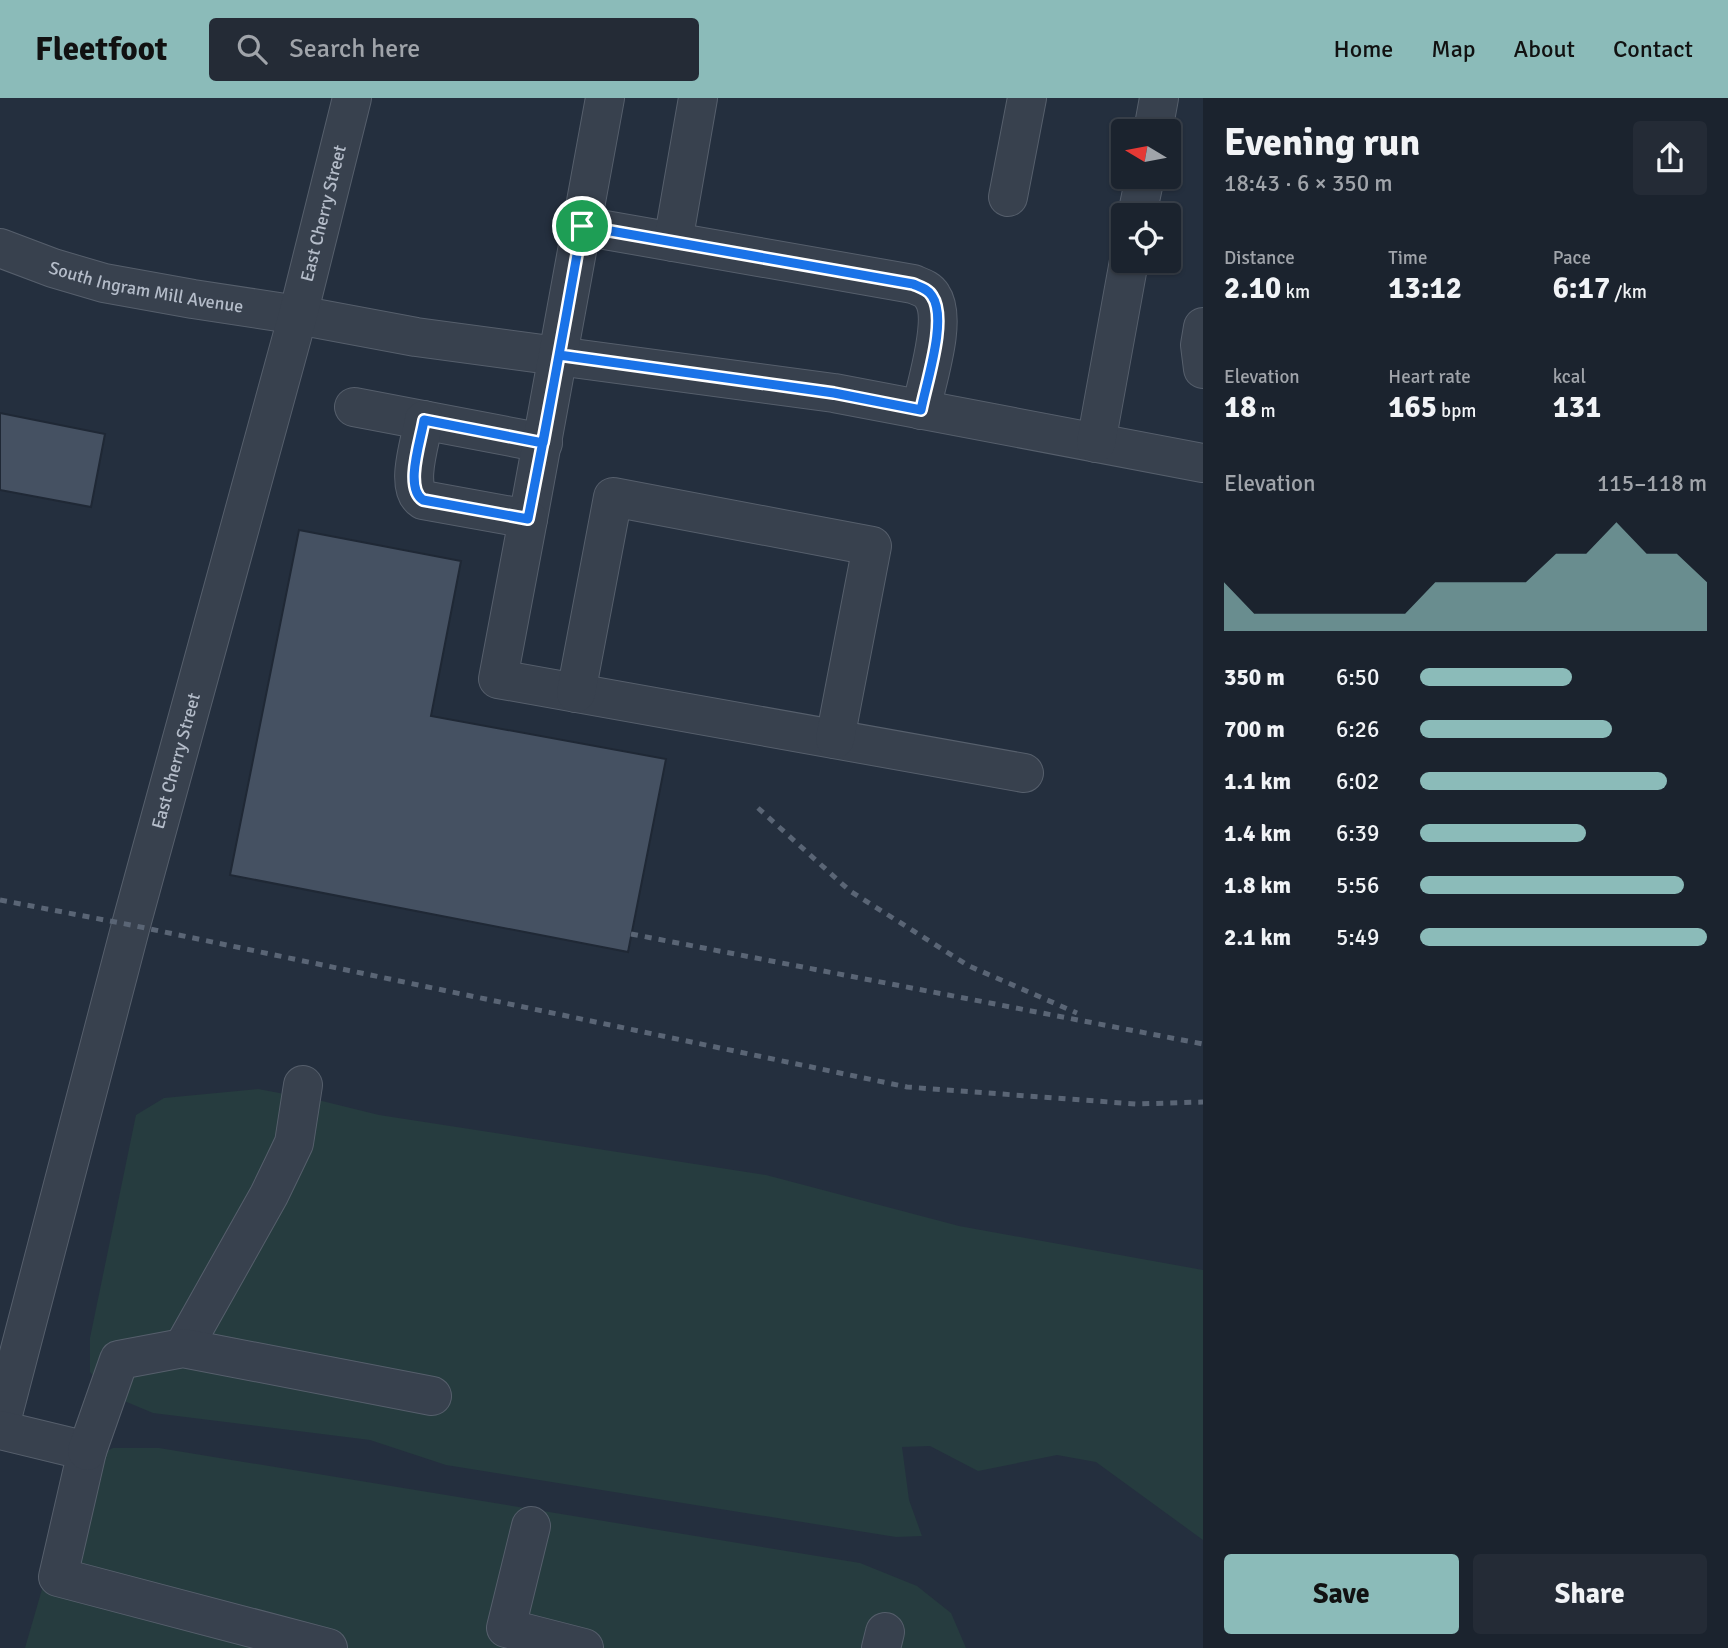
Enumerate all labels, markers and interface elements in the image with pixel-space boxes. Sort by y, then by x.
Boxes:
search box [209,18,699,81]
text: Fleetfoot [35,29,167,70]
icon: search [233,30,271,68]
text: Search here [289,33,420,65]
text: Home [1333,34,1393,64]
text: Map [1431,34,1476,64]
text: About [1514,34,1575,64]
text: Contact [1613,34,1693,64]
north arrow [1111,119,1181,189]
map controls [1111,119,1181,273]
text: Evening run [1224,119,1420,166]
button: share [1633,121,1707,195]
street label: East Cherry Street [296,143,351,284]
text: 18:43 · 6 × 350 m [1224,169,1393,198]
pin [552,196,612,256]
button: locate [1111,203,1181,273]
icon: arrive [563,207,601,245]
text: Distance [1224,246,1295,270]
text: Time [1388,246,1427,270]
text: Pace [1553,246,1591,270]
street label: South Ingram Mill Avenue [46,256,245,318]
text: 2.10 [1224,270,1281,307]
text: 13:12 [1388,270,1462,307]
text: 6:17 [1553,270,1610,307]
text: km [1281,280,1310,304]
text: /km [1610,280,1647,304]
text: Elevation [1224,365,1300,389]
text: Heart rate [1388,365,1471,389]
text: kcal [1553,365,1586,389]
text: 18 [1224,389,1256,426]
text: 165 [1388,389,1437,426]
text: 131 [1553,389,1601,426]
text: m [1256,399,1276,423]
text: bpm [1437,399,1476,423]
text: Elevation [1224,469,1316,498]
text: 115–118 m [1597,469,1707,498]
text: 350 m [1224,663,1285,692]
text: 6:50 [1336,663,1379,692]
street label: East Cherry Street [147,690,205,831]
text: 700 m [1224,715,1285,744]
text: 6:26 [1336,715,1379,744]
text: 1.1 km [1224,767,1291,796]
text: 6:02 [1336,767,1379,796]
text: 1.4 km [1224,819,1291,848]
text: 6:39 [1336,819,1379,848]
text: 1.8 km [1224,871,1291,900]
text: 5:56 [1336,871,1379,900]
text: 2.1 km [1224,923,1291,952]
text: 5:49 [1336,923,1379,952]
button: Save [1224,1554,1459,1634]
button: Share [1473,1554,1707,1634]

